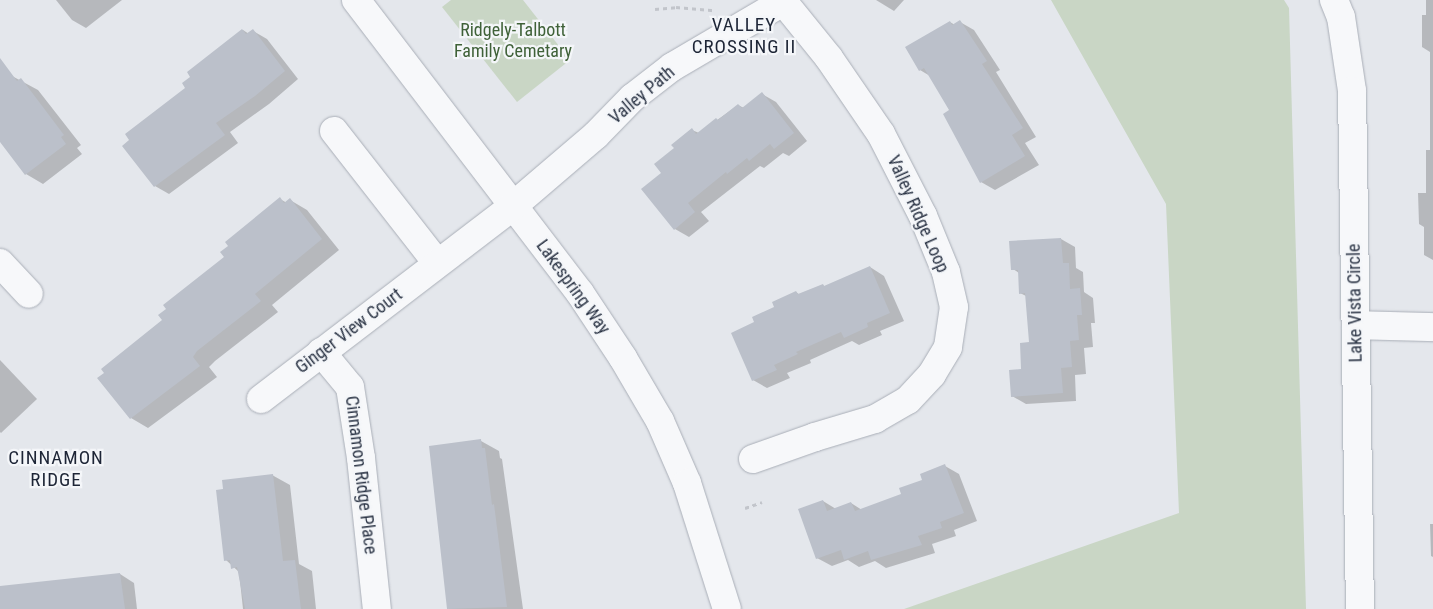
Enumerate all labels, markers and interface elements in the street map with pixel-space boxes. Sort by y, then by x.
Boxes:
district label: VALLEY CROSSING II [690,14,798,58]
park label: Ridgely-Talbott Family Cemetary [454,20,572,62]
street label: Valley Path [605,61,679,129]
street label: Valley Ridge Loop [882,152,954,276]
street label: Lakespring Way [532,236,614,338]
street label: Lake Vista Circle [1343,243,1367,363]
street label: Ginger View Court [291,284,407,378]
street label: Cinnamon Ridge Place [341,395,381,555]
district label: CINNAMON RIDGE [7,447,105,491]

